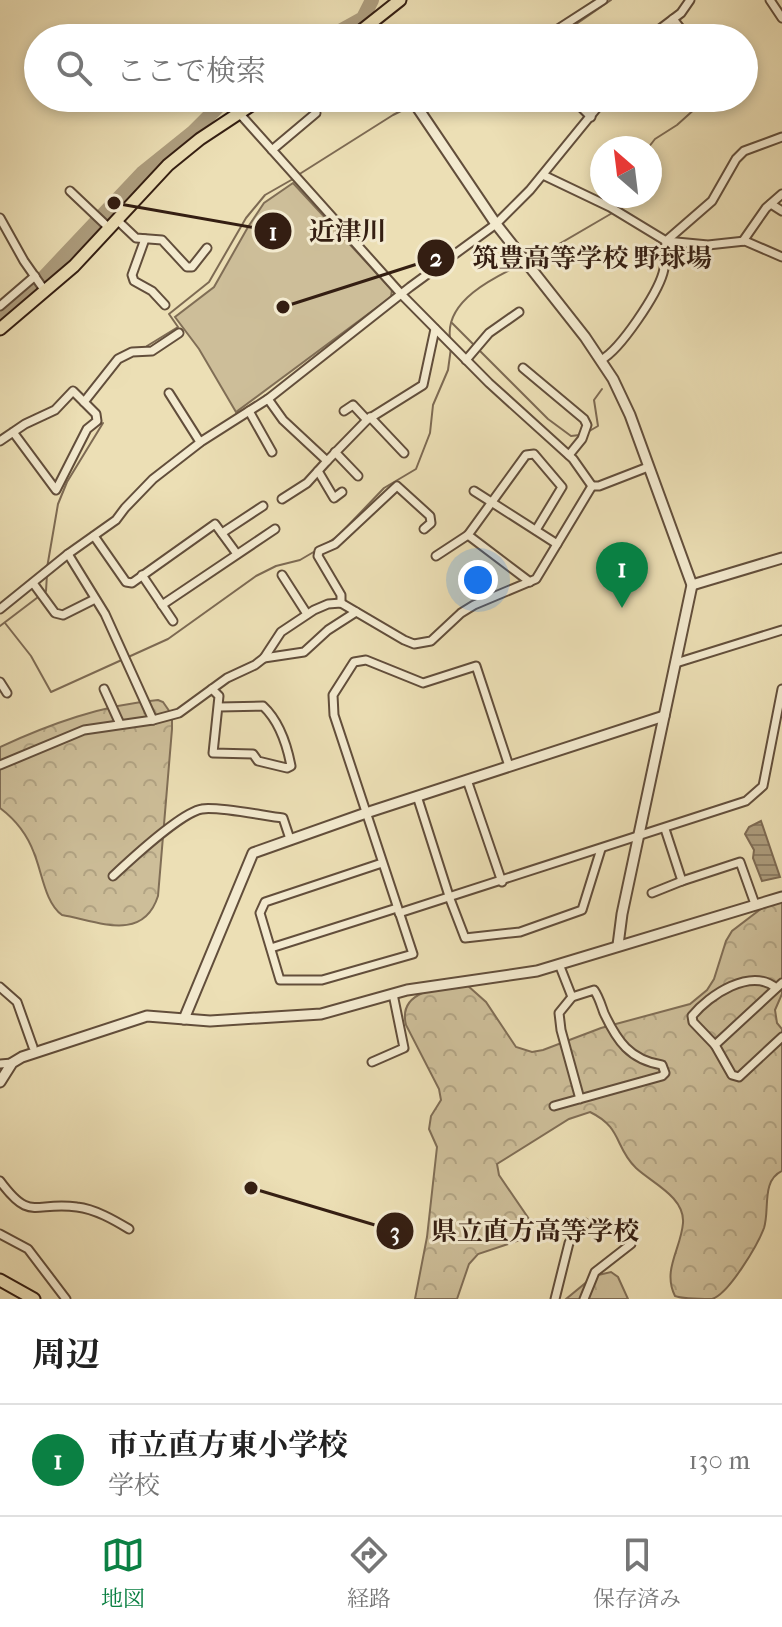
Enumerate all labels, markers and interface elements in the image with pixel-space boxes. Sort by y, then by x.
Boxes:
search box [24,24,758,112]
icon: search [52,46,96,90]
text: ここで検索 [116,54,266,89]
north arrow [590,136,662,208]
callout: 近津川 [253,206,403,256]
text: 近津川 [309,216,387,247]
text: 1 [269,218,277,246]
callout: 筑豊高等学校 野球場 [416,233,728,283]
text: 筑豊高等学校 野球場 [472,243,712,274]
text: 2 [430,244,442,272]
pin: 1 [596,542,648,608]
your location [458,560,498,600]
callout: 県立直方高等学校 [375,1206,655,1256]
text: 県立直方高等学校 [431,1216,639,1247]
text: 3 [390,1218,400,1246]
text: 周辺 [32,1335,100,1375]
text: 市立直方東小学校 [108,1428,348,1463]
text: 1 [53,1445,63,1476]
text: 130 m [689,1445,750,1476]
text: 学校 [108,1470,160,1501]
tab: 地図 [101,1533,145,1612]
tab: 経路 [347,1533,391,1612]
tab: 保存済み [593,1533,681,1612]

